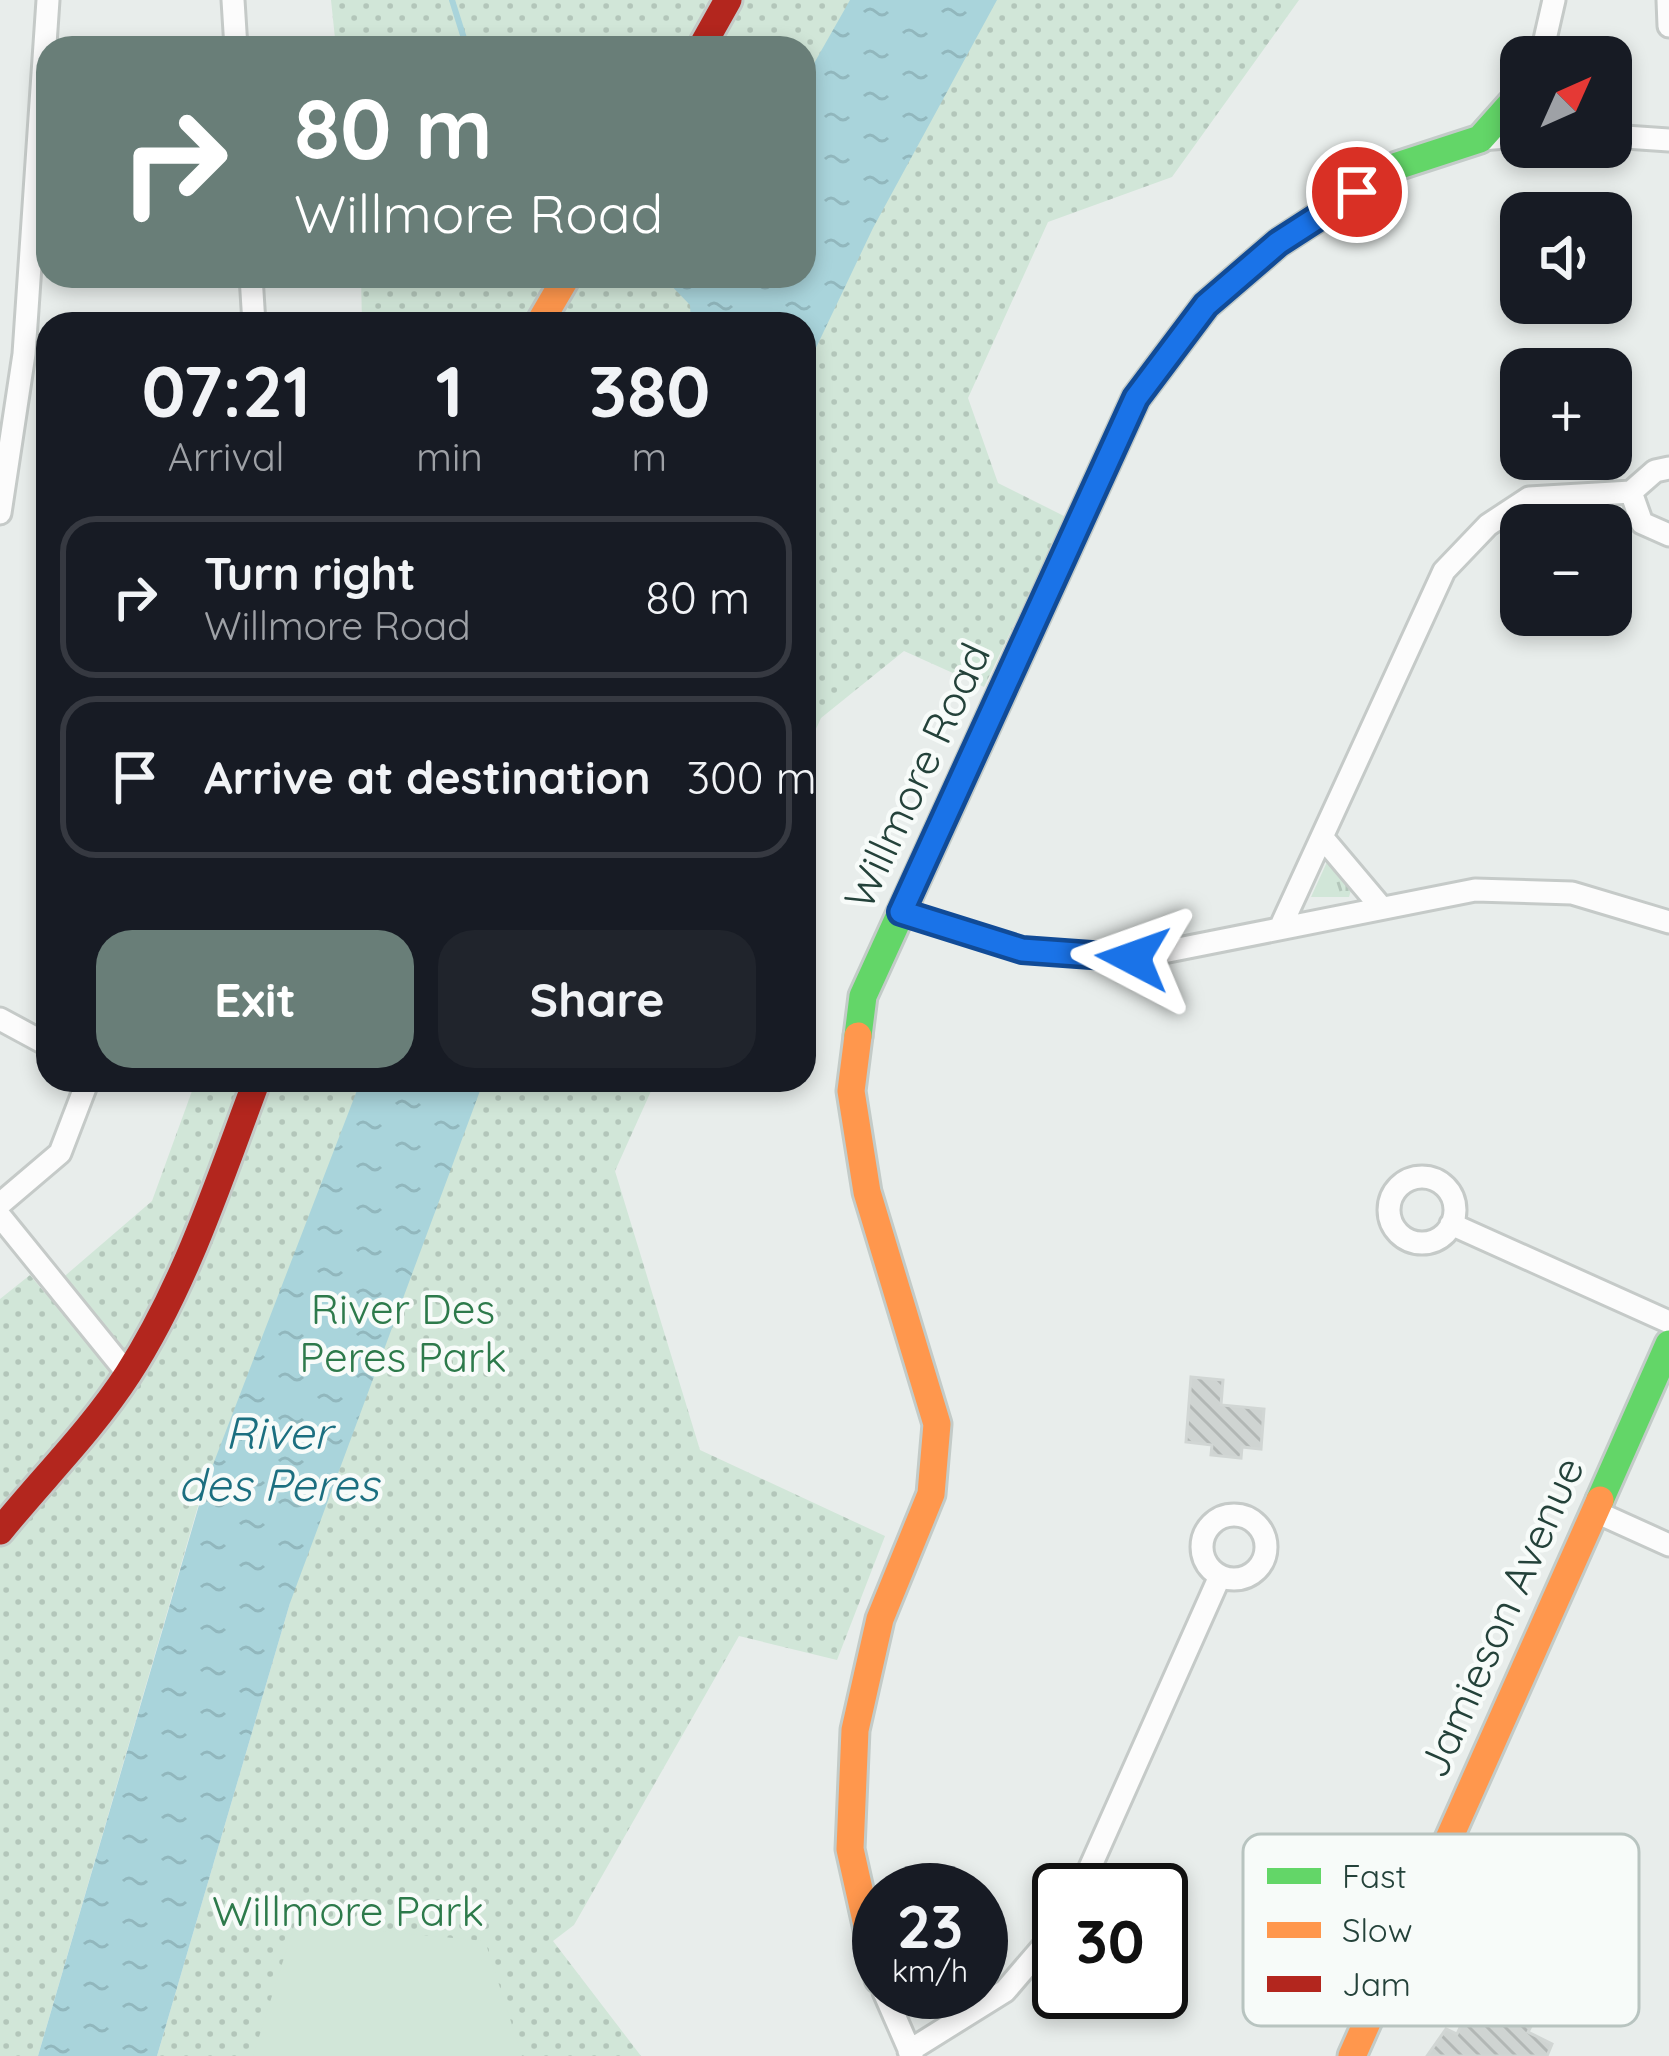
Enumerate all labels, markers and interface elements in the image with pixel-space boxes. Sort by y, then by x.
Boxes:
north arrow [1500,36,1632,168]
map controls [1500,36,1632,636]
text: 80 m [294,75,493,180]
icon: right [96,84,252,240]
pin [1306,141,1408,243]
icon: arrive [1324,159,1390,225]
text: Willmore Road [294,179,663,247]
button: sound [1500,192,1632,324]
text: 07:21 [141,345,311,435]
text: 1 [436,345,464,435]
text: 380 [588,345,711,435]
button: + [1500,348,1632,480]
text: Arrival [168,432,285,481]
text: min [416,432,483,481]
text: m [632,432,667,481]
button: − [1500,504,1632,636]
text: Turn right [204,545,416,601]
icon: right [102,564,168,630]
text: 80 m [646,569,750,625]
text: Willmore Road [204,601,471,650]
street label: Willmore Road [832,634,1001,917]
icon: arrive [102,744,168,810]
text: Arrive at destination [204,749,650,805]
text: 300 m [686,749,817,805]
position arrow [1070,895,1196,1021]
button: Exit [96,930,414,1068]
button: Share [438,930,756,1068]
park label: River Des Peres Park [299,1282,507,1383]
water label: River des Peres [178,1404,381,1512]
street label: Jamieson Avenue [1406,1448,1595,1785]
legend [1243,1834,1639,2026]
text: Fast [1342,1855,1407,1896]
speed limit sign: 30 [1032,1863,1188,2019]
park label: Willmore Park [212,1884,484,1937]
text: 23 [897,1888,963,1963]
text: Slow [1342,1909,1413,1950]
text: km/h [892,1952,968,1990]
text: Jam [1342,1963,1411,2004]

